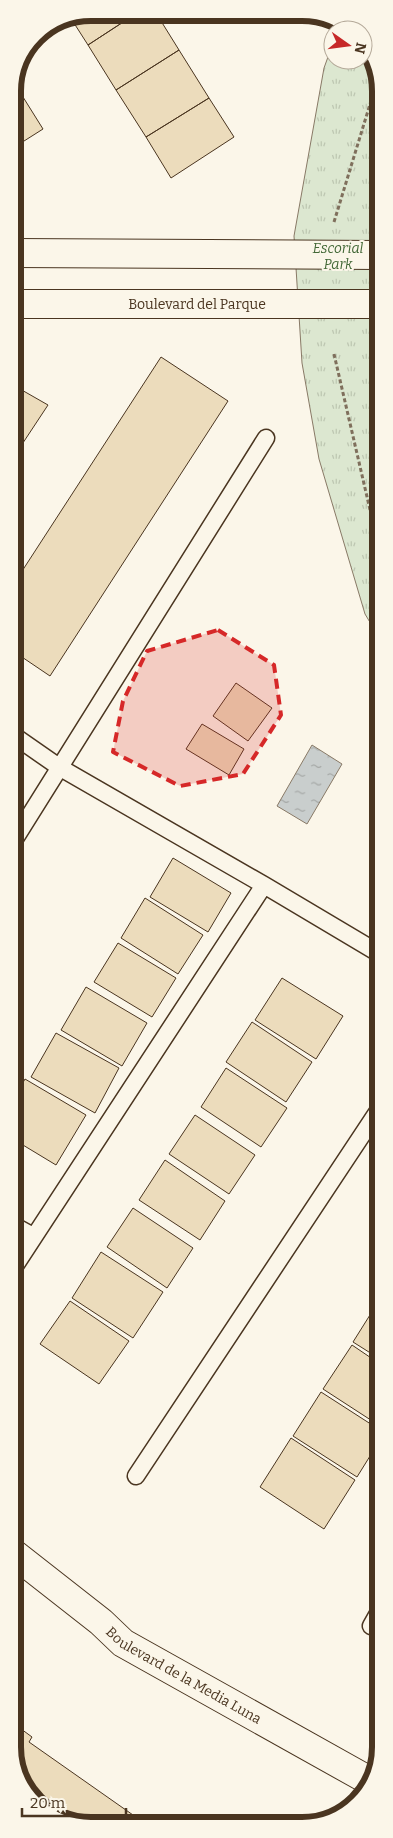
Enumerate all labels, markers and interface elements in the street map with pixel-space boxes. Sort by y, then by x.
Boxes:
north arrow [323,20,373,70]
text: N [351,41,370,56]
park label: Escorial Park [313,240,364,273]
street label: Boulevard del Parque [128,296,266,313]
street label: Boulevard de la Media Luna [102,1623,265,1728]
scale bar [22,1786,126,1818]
text: 20 m [30,1794,66,1812]

